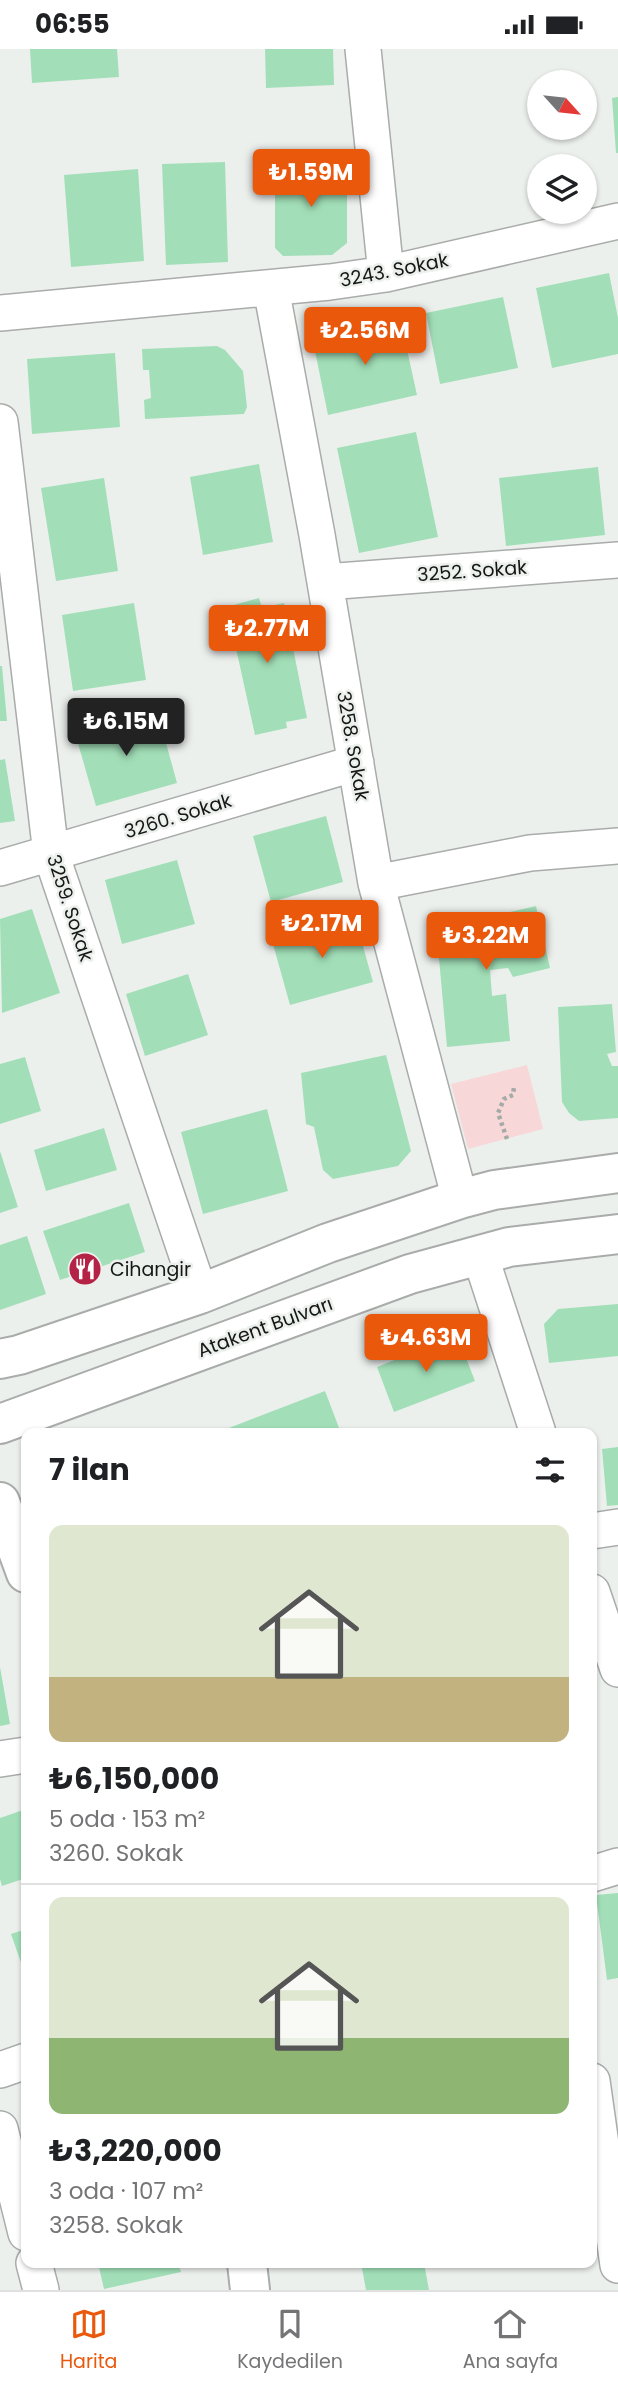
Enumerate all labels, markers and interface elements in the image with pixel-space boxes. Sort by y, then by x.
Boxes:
text: 06:55 [35,6,110,42]
north arrow [527,70,597,140]
map controls [527,70,597,224]
pin: ₺1.59M [254,149,368,209]
button: layers [527,154,597,224]
text: ₺1.59M [269,156,353,188]
street label: 3243. Sokak [337,246,451,294]
pin: ₺2.56M [308,307,422,367]
text: ₺2.56M [320,314,410,346]
street label: 3252. Sokak [416,554,528,588]
pin: ₺2.77M [210,605,324,665]
text: ₺2.77M [225,612,309,644]
street label: 3258. Sokak [330,689,376,803]
pin: ₺6.15M [69,699,183,758]
text: ₺6.15M [83,705,169,737]
street label: 3260. Sokak [121,787,235,845]
street label: 3259. Sokak [40,851,100,965]
pin: ₺2.17M [265,901,379,960]
text: ₺2.17M [282,907,362,939]
pin: ₺3.22M [429,913,543,972]
text: ₺3.22M [443,919,529,951]
restaurant icon: Cihangir [66,1250,104,1288]
place label: Cihangir [110,1256,191,1283]
street label: Atakent Bulvarı [194,1290,336,1364]
pin: ₺4.63M [369,1315,483,1374]
text: ₺4.63M [381,1321,471,1353]
text: 7 ilan [49,1448,130,1491]
icon: filters [531,1451,569,1489]
icon: home [246,1571,372,1697]
text: ₺6,150,000 [49,1757,219,1800]
text: 5 oda · 153 m² [49,1803,205,1835]
text: 3260. Sokak [49,1837,183,1869]
icon: home [246,1943,372,2069]
text: ₺3,220,000 [49,2129,222,2172]
text: 3 oda · 107 m² [49,2175,203,2207]
text: 3258. Sokak [49,2209,183,2241]
tab: Harita [60,2305,117,2376]
tab: Kaydedilen [237,2305,343,2376]
tab: Ana sayfa [463,2305,558,2376]

